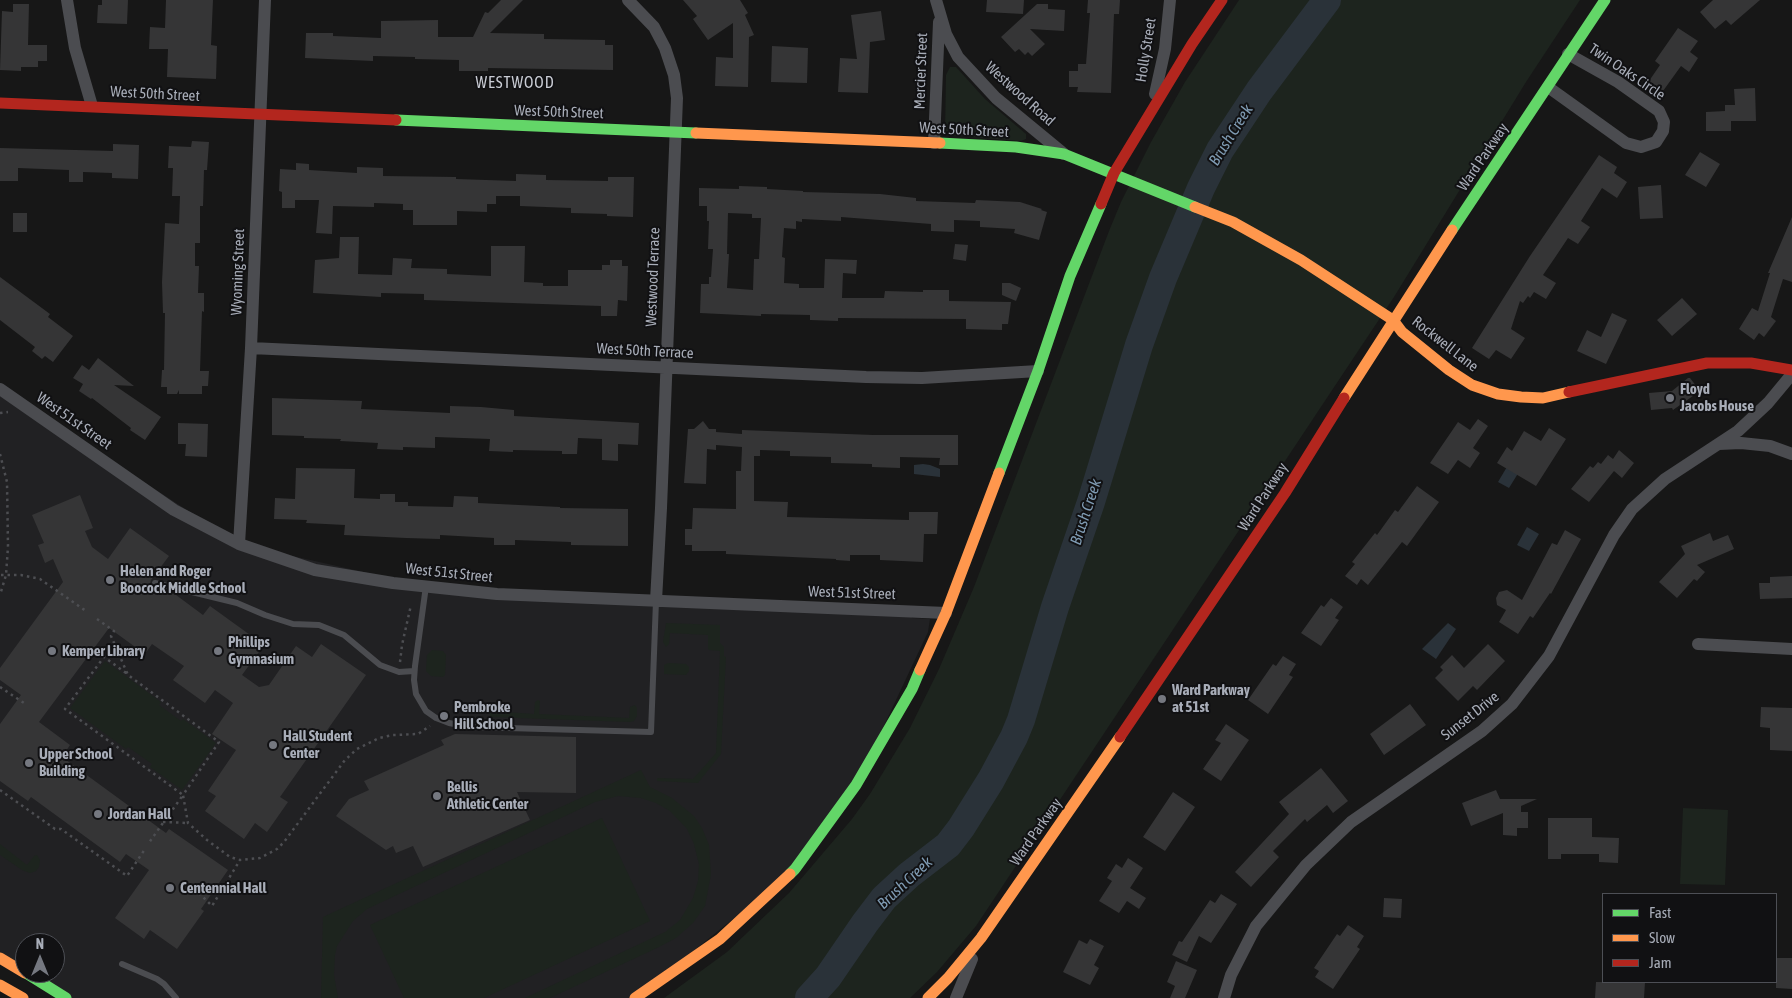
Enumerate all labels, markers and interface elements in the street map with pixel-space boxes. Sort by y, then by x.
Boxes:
street label: Holly Street [1132,17,1160,83]
street label: Mercier Street [911,32,931,110]
street label: Twin Oaks Circle [1585,40,1669,104]
street label: Westwood Road [981,58,1059,130]
district label: WESTWOOD [474,73,556,93]
street label: West 50th Street [110,83,200,105]
street label: West 50th Street [514,101,604,123]
water label: Brush Creek [1205,101,1257,169]
street label: West 50th Street [919,119,1009,141]
street label: Ward Parkway [1454,120,1512,194]
street label: Westwood Terrace [642,227,664,327]
street label: Wyoming Street [227,228,249,316]
street label: Rockwell Lane [1408,313,1482,375]
street label: West 50th Terrace [596,339,694,363]
place label: Floyd Jacobs House [1680,380,1754,415]
street label: West 51st Street [33,389,115,453]
marker: Floyd Jacobs House [1664,392,1676,404]
street label: Ward Parkway [1234,459,1292,535]
water label: Brush Creek [1066,477,1106,547]
street label: West 51st Street [405,559,493,587]
place label: Helen and Roger Boocock Middle School [120,562,246,597]
marker: Helen and Roger Boocock Middle School [104,574,116,586]
street label: West 51st Street [808,582,896,604]
place label: Phillips Gymnasium [228,633,294,668]
place label: Kemper Library [62,642,145,660]
marker: Kemper Library [46,645,58,657]
marker: Phillips Gymnasium [212,645,224,657]
place label: Ward Parkway at 51st [1172,681,1250,716]
street label: Sunset Drive [1438,688,1502,744]
marker: Ward Parkway at 51st [1156,693,1168,705]
place label: Pembroke Hill School [454,698,513,733]
marker: Pembroke Hill School [438,710,450,722]
place label: Hall Student Center [283,727,352,762]
marker: Hall Student Center [267,739,279,751]
place label: Upper School Building [39,745,113,780]
marker: Upper School Building [23,757,35,769]
place label: Bellis Athletic Center [447,778,528,813]
marker: Bellis Athletic Center [431,790,443,802]
street label: Ward Parkway [1006,795,1066,869]
place label: Jordan Hall [108,805,171,823]
marker: Jordan Hall [92,808,104,820]
water label: Brush Creek [873,853,937,913]
place label: Centennial Hall [180,879,266,897]
marker: Centennial Hall [164,882,176,894]
legend [1602,893,1777,983]
text: Fast [1649,904,1671,921]
text: Slow [1649,929,1675,946]
north arrow [15,933,65,983]
text: N [36,936,44,952]
text: Jam [1649,954,1672,971]

